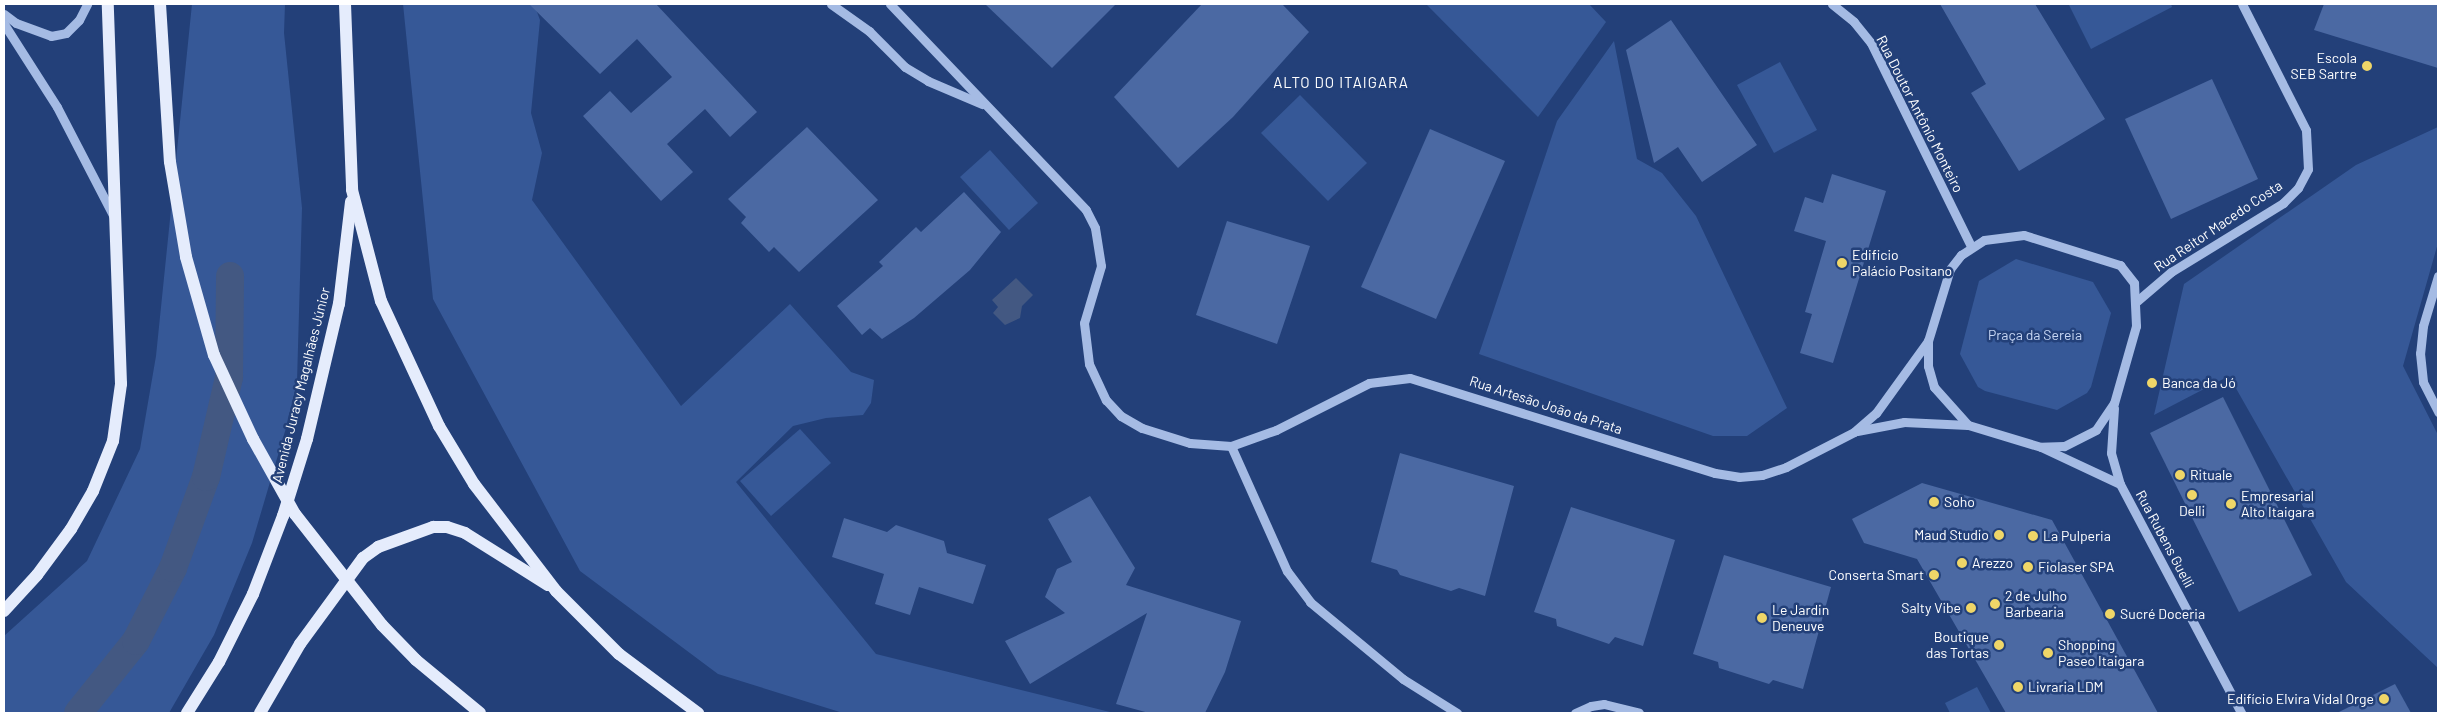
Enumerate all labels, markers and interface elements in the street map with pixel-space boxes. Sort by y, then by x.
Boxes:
street label: Rua Doutor Antônio Monteiro [1873,33,1967,195]
place label: Escola SEB Sartre [2291,50,2357,82]
marker: Escola SEB Sartre [2361,60,2373,72]
district label: ALTO DO ITAIGARA [1271,74,1411,92]
street label: Rua Reitor Macedo Costa [2151,177,2285,275]
place label: Edificio Palácio Positano [1852,247,1952,280]
marker: Edificio Palácio Positano [1836,257,1848,269]
street label: Avenida Juracy Magalhães Júnior [269,285,333,485]
park label: Praça da Sereia [1988,327,2082,343]
street label: Rua Artesão João da Prata [1467,372,1625,438]
place label: Banca da Jó [2162,375,2236,391]
marker: Banca da Jó [2146,377,2158,389]
place label: Rituale [2190,467,2233,483]
marker: Rituale [2174,469,2186,481]
street label: Rua Rubens Guelli [2132,487,2198,591]
place label: Empresarial Alto Itaigara [2241,488,2314,520]
marker: Delli [2186,489,2198,501]
place label: Soho [1944,494,1975,510]
marker: Soho [1928,496,1940,508]
marker: Empresarial Alto Itaigara [2225,498,2237,510]
place label: Delli [2179,503,2205,519]
place label: Maud Studio [1914,527,1989,543]
place label: La Pulperia [2043,528,2111,544]
marker: Maud Studio [1993,529,2005,541]
marker: La Pulperia [2027,530,2039,542]
place label: Arezzo [1972,555,2013,571]
marker: Arezzo [1956,557,1968,569]
place label: Fiolaser SPA [2038,559,2114,575]
marker: Fiolaser SPA [2022,561,2034,573]
place label: Conserta Smart [1829,567,1924,583]
marker: Conserta Smart [1928,569,1940,581]
place label: 2 de Julho Barbearia [2005,588,2067,620]
marker: 2 de Julho Barbearia [1989,598,2001,610]
place label: Salty Vibe [1901,600,1961,616]
place label: Le Jardin Deneuve [1772,602,1829,634]
marker: Salty Vibe [1965,602,1977,614]
place label: Sucré Doceria [2120,606,2205,622]
marker: Sucré Doceria [2104,608,2116,620]
marker: Le Jardin Deneuve [1756,612,1768,624]
place label: Boutique das Tortas [1926,629,1989,662]
place label: Shopping Paseo Itaigara [2058,637,2144,670]
marker: Boutique das Tortas [1993,639,2005,651]
marker: Shopping Paseo Itaigara [2042,647,2054,659]
place label: Livraria LDM [2028,679,2104,695]
marker: Livraria LDM [2012,681,2024,693]
place label: Edifício Elvira Vidal Orge [2227,691,2374,707]
marker: Edifício Elvira Vidal Orge [2378,693,2390,705]

